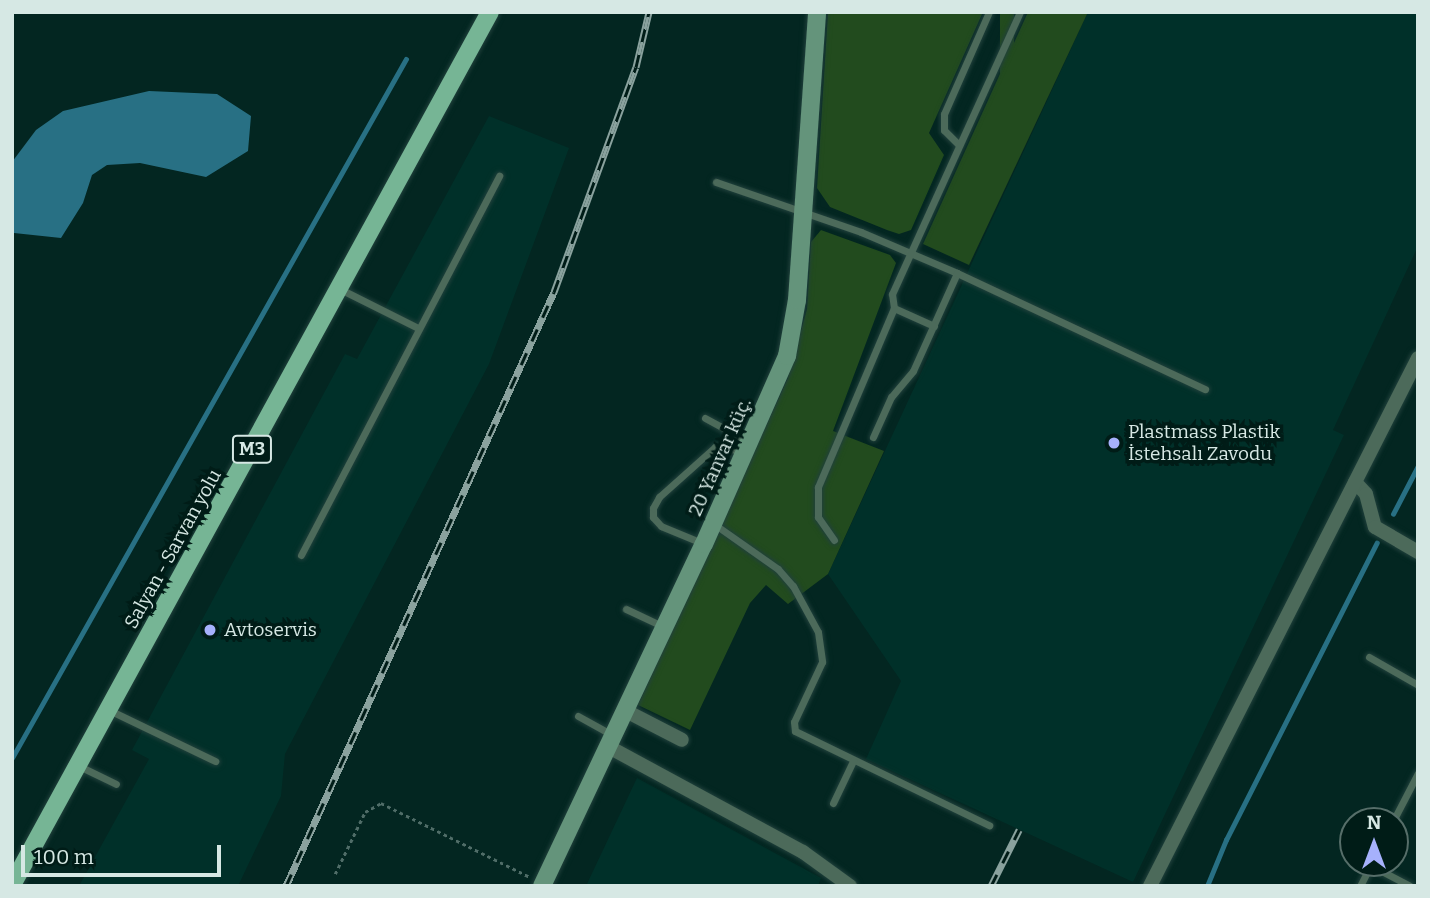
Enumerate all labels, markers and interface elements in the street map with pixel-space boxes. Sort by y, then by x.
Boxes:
street label: 20 Yanvar küç. [684,394,756,520]
place label: Plastmass Plastik İstehsalı Zavodu [1128,421,1280,465]
road number: M3 [231,434,273,463]
marker: Plastmass Plastik İstehsalı Zavodu [1106,435,1122,451]
street label: Salyan - Sarvan yolu [120,465,226,633]
place label: Avtoservis [224,619,317,641]
marker: Avtoservis [202,622,218,638]
north arrow [1339,807,1409,877]
text: N [1367,811,1381,834]
scale bar [24,832,224,876]
text: 100 m [34,844,94,870]

